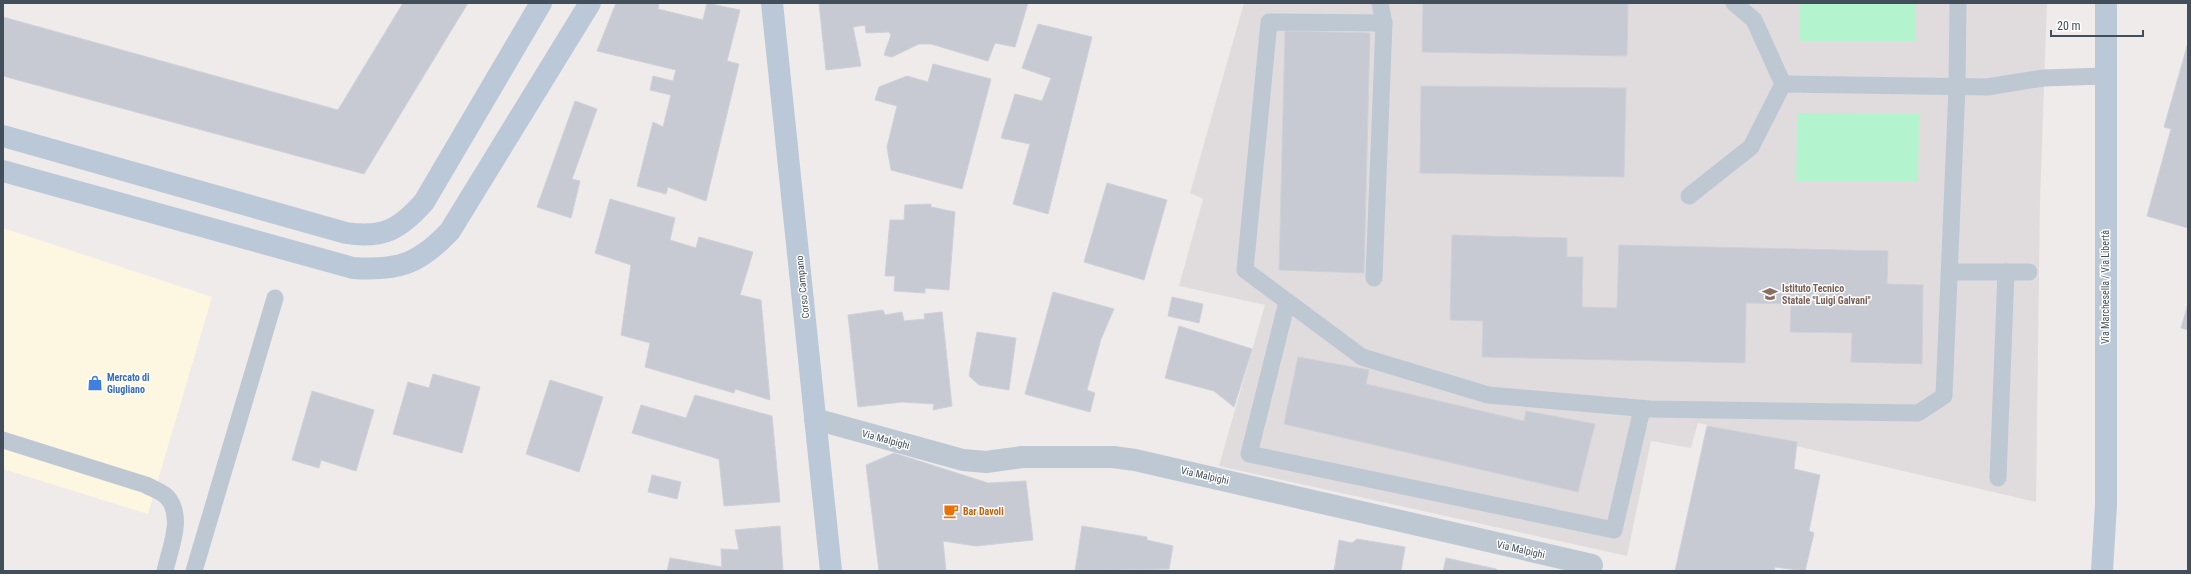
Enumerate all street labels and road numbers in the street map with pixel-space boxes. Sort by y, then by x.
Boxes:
street label: Via Marchesella / Via Libertà [2100,230,2111,344]
street label: Corso Campano [794,255,811,319]
street label: Via Malpighi [861,428,911,451]
street label: Via Malpighi [1180,465,1230,486]
street label: Via Malpighi [1496,539,1546,560]

